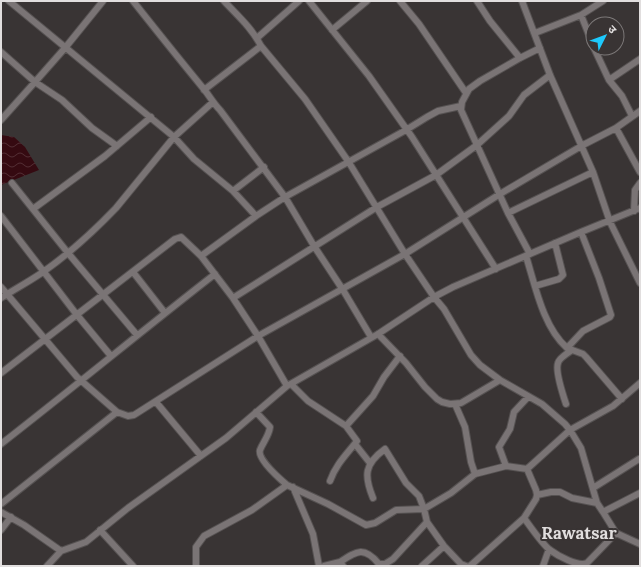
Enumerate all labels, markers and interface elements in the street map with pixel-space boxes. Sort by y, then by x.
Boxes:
north arrow [585,16,625,56]
text: उ [605,22,620,37]
district label: Rawatsar [541,522,617,544]

